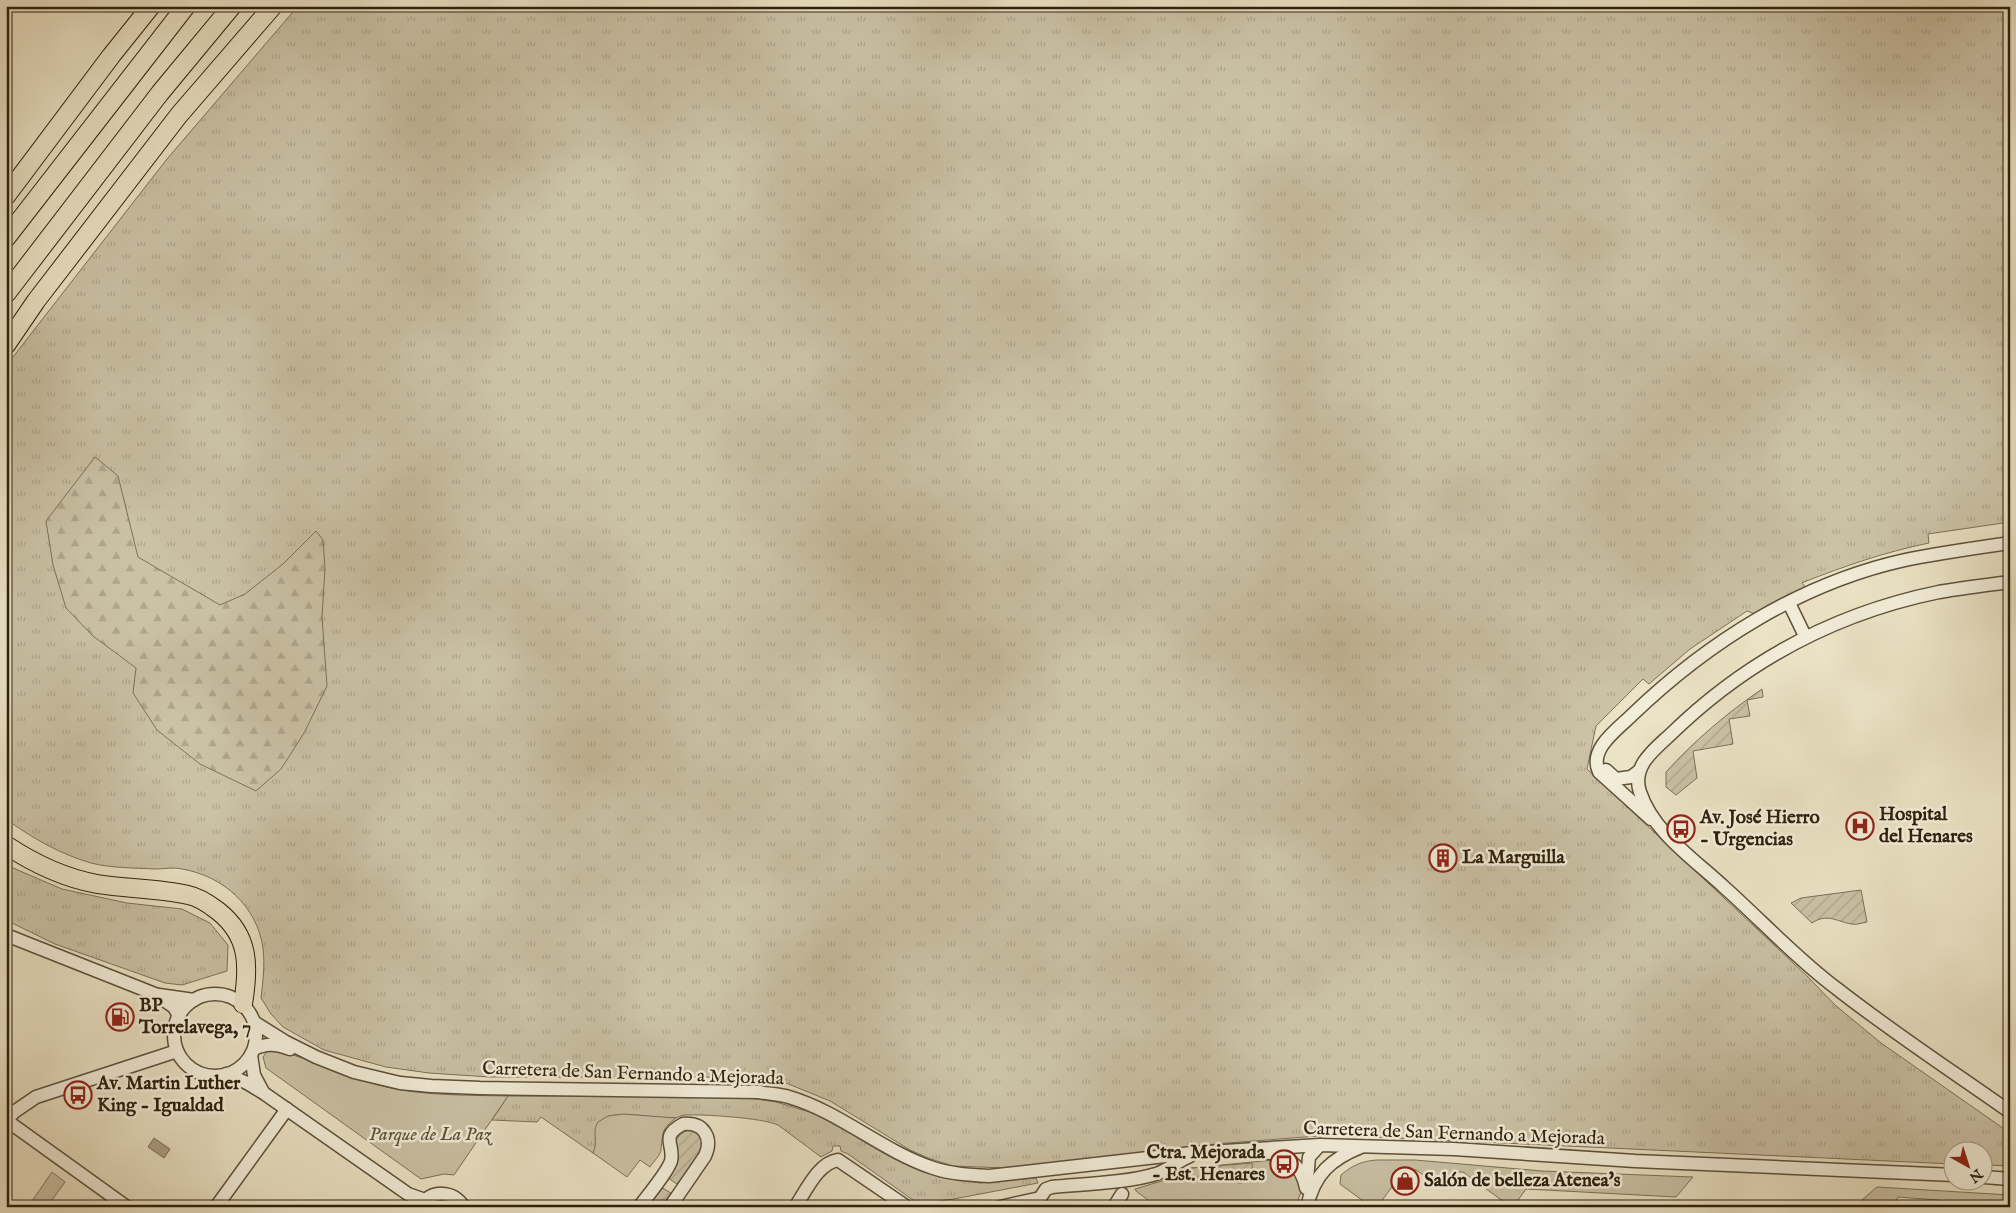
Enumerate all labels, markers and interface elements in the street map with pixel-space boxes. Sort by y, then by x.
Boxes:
place label: Hospital del Henares [1879,803,1973,849]
place label: Av. José Hierro - Urgencias [1699,806,1820,852]
hospital icon: Hospital del Henares [1845,811,1875,841]
bus stop icon: Av. José Hierro - Urgencias [1666,814,1696,844]
building icon: La Marguilla [1428,843,1458,873]
place label: La Marguilla [1462,846,1566,870]
place label: BP Torrelavega, 7 [138,994,251,1040]
fuel station icon: BP Torrelavega, 7 [105,1002,135,1032]
street label: Carretera de San Fernando a Mejorada [482,1057,785,1091]
place label: Av. Martin Luther King - Igualdad [96,1072,241,1118]
bus stop icon: Av. Martin Luther King - Igualdad [63,1080,93,1110]
street label: Carretera de San Fernando a Mejorada [1303,1117,1606,1151]
park label: Parque de La Paz [369,1123,493,1147]
north arrow [1944,1140,1994,1190]
place label: Ctra. Mejorada - Est. Henares [1147,1141,1266,1187]
bus stop icon: Ctra. Mejorada - Est. Henares [1269,1149,1299,1179]
text: N [1965,1164,1987,1186]
shop icon: Salón de belleza Atenea's [1390,1166,1420,1196]
place label: Salón de belleza Atenea's [1424,1169,1621,1193]

